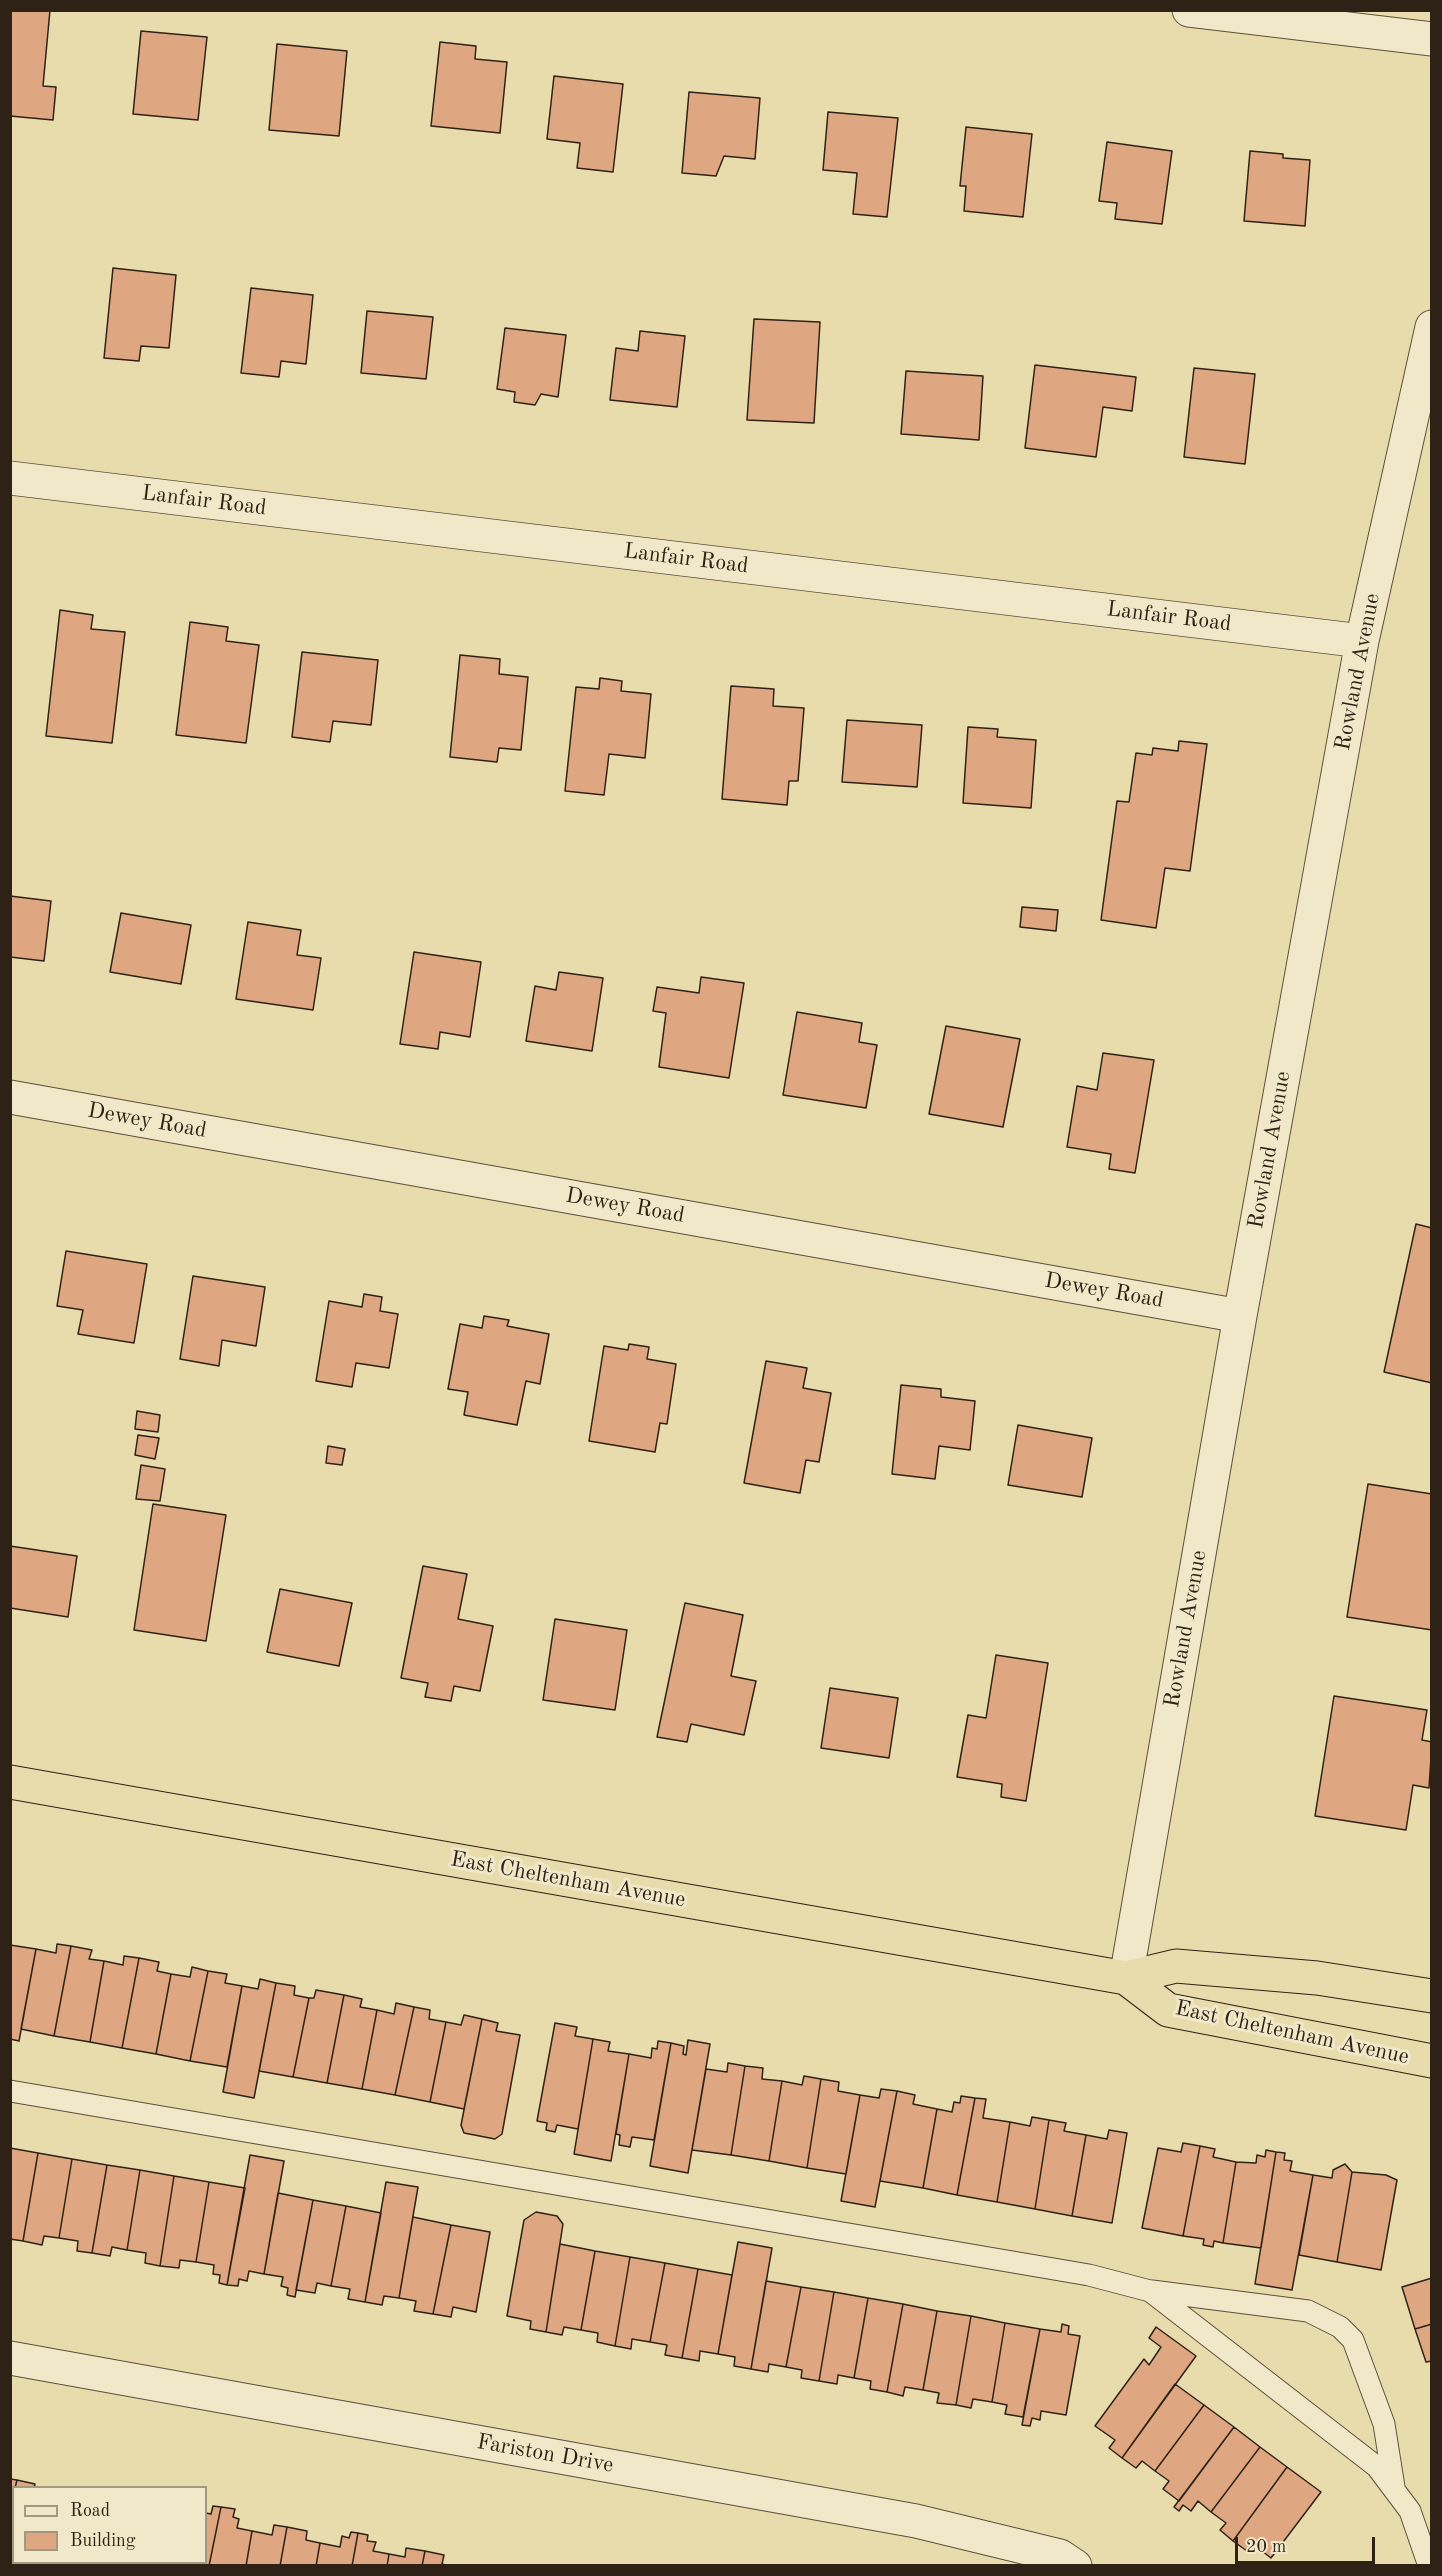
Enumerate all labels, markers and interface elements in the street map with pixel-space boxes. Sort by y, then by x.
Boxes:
street label: Lanfair Road [140,480,268,522]
street label: Lanfair Road [622,538,750,580]
street label: Rowland Avenue [1330,591,1386,753]
street label: Lanfair Road [1105,596,1233,638]
street label: Rowland Avenue [1243,1069,1297,1231]
street label: Dewey Road [85,1098,209,1144]
street label: Dewey Road [563,1183,687,1229]
street label: Dewey Road [1042,1268,1166,1314]
street label: Rowland Avenue [1159,1548,1213,1710]
street label: East Cheltenham Avenue [448,1846,688,1914]
street label: East Cheltenham Avenue [1173,1995,1411,2071]
street label: Fariston Drive [475,2429,615,2479]
legend [12,2486,207,2564]
text: Road [70,2502,110,2520]
scale bar [1238,2525,1378,2563]
text: Building [70,2532,135,2550]
text: 20 m [1246,2538,1286,2556]

